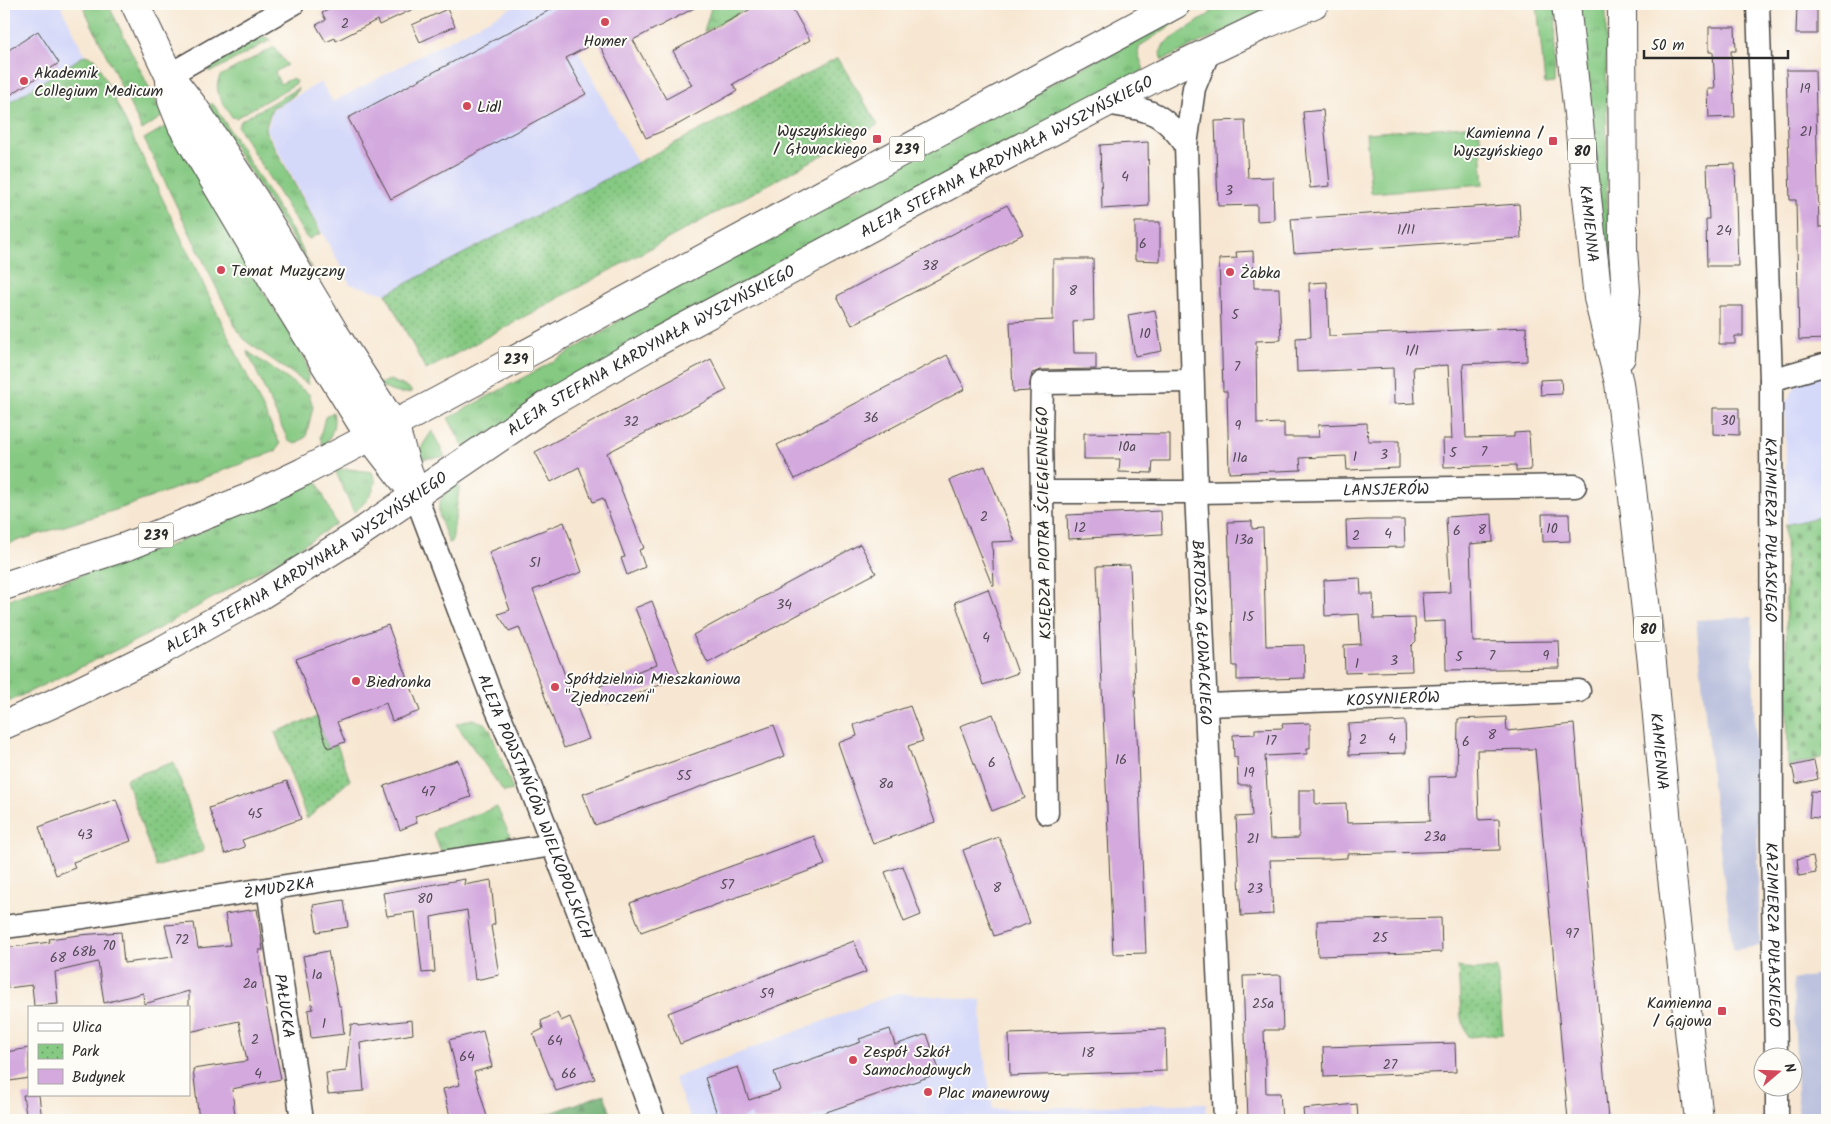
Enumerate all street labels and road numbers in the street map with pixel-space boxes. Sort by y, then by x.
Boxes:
street label: ALEJA STEFANA KARDYNAŁA WYSZYŃSKIEGO [856,70,1158,245]
road number: 239 [890,136,924,162]
road number: 80 [1568,138,1596,164]
street label: KAMIENNA [1572,184,1605,264]
street label: ALEJA STEFANA KARDYNAŁA WYSZYŃSKIEGO [502,259,800,443]
road number: 239 [498,346,534,372]
street label: KSIĘDZA PIOTRA ŚCIEGIENNEGO [1030,406,1059,640]
street label: KAZIMIERZA PUŁASKIEGO [1757,437,1783,622]
street label: ALEJA STEFANA KARDYNAŁA WYSZYŃSKIEGO [161,466,453,660]
street label: LANSJERÓW [1343,477,1429,504]
road number: 239 [138,522,174,548]
street label: BARTOSZA GŁOWACKIEGO [1184,539,1218,726]
road number: 80 [1634,616,1662,642]
street label: ALEJA POWSTAŃCÓW WIELKOPOLSKICH [470,671,599,943]
street label: KOSYNIERÓW [1346,685,1440,714]
street label: KAMIENNA [1643,712,1675,792]
street label: KAZIMIERZA PUŁASKIEGO [1758,842,1786,1028]
street label: ŻMUDZKA [242,871,317,906]
street label: PAŁUCKA [267,972,301,1040]

